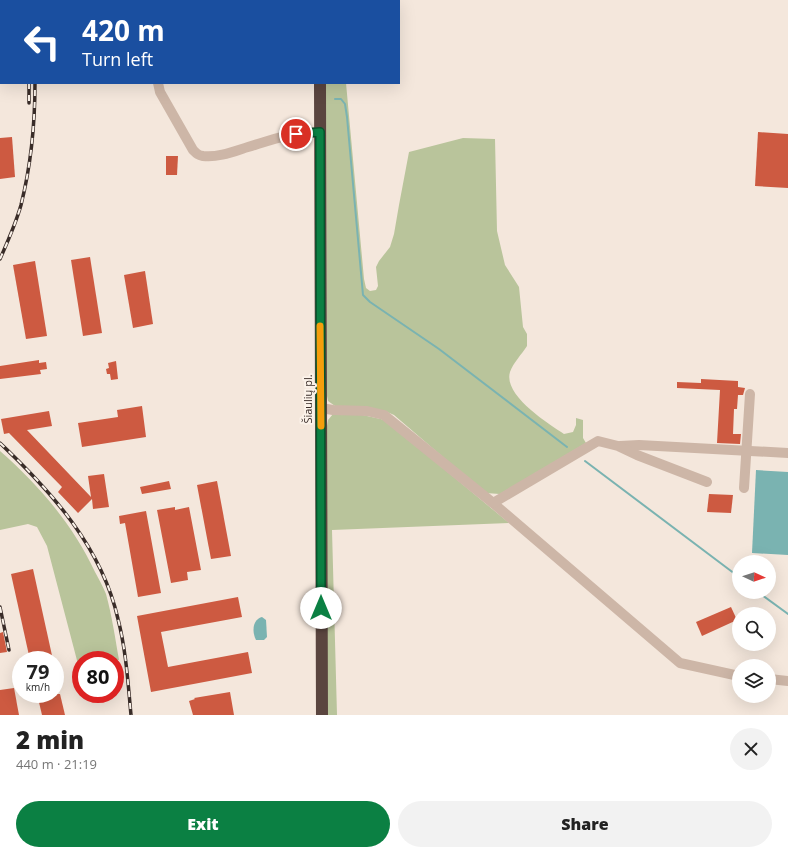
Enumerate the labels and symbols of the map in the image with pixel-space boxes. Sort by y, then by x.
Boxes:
pin [279,117,313,151]
street label: Šiaulių pl. [300,374,315,424]
north arrow [732,555,776,599]
position arrow [300,587,342,629]
speed limit sign: 80 [72,651,124,703]

